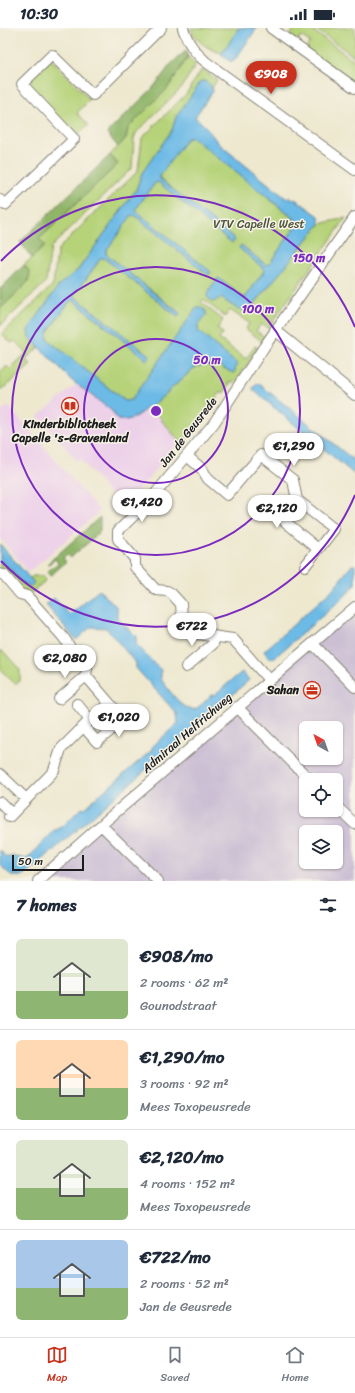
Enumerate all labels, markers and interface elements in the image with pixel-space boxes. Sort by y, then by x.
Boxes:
text: 10:30 [20,1,58,27]
pin: €908 [247,61,295,95]
text: €908 [255,62,287,85]
park label: VTV Capelle West [213,213,305,235]
text: 150 m [293,247,326,269]
text: 100 m [242,298,275,320]
text: 50 m [193,349,221,371]
street label: Jan de Geusrede [153,392,223,473]
library icon: Kinderbibliotheek Capelle 's-Gravenland [60,396,80,416]
centre of rings [149,404,163,418]
place label: Kinderbibliotheek Capelle 's-Gravenland [11,413,130,449]
pin: €1,290 [261,433,327,467]
text: €1,290 [273,434,315,457]
pin: €1,420 [109,489,175,523]
text: €1,420 [121,490,163,513]
pin: €2,120 [244,495,310,529]
text: €2,120 [257,496,297,519]
pin: €722 [168,613,216,647]
text: €722 [176,614,208,637]
pin: €2,080 [32,645,98,679]
text: €2,080 [43,646,87,669]
place label: Sahan [266,679,300,701]
office icon: Sahan [302,680,322,700]
street label: Admiraal Helfrichweg [136,687,237,779]
pin: €1,020 [86,704,152,738]
text: €1,020 [98,705,140,728]
north arrow [299,721,343,765]
map controls [299,721,343,869]
button: locate [299,773,343,817]
button: layers [299,825,343,869]
text: 50 m [18,852,43,871]
scale bar [12,853,84,872]
text: 7 homes [16,890,76,920]
icon: filters [317,894,339,916]
text: €908/mo [140,941,213,971]
icon: home [48,955,96,1003]
text: 2 rooms · 62 m² [140,971,228,994]
text: Gounodstraat [140,994,217,1017]
text: €1,290/mo [140,1042,224,1072]
icon: home [48,1056,96,1104]
text: 3 rooms · 92 m² [140,1072,229,1095]
text: Mees Toxopeusrede [140,1095,251,1118]
text: €2,120/mo [140,1142,224,1172]
icon: home [48,1156,96,1204]
text: 4 rooms · 152 m² [140,1172,235,1195]
text: Mees Toxopeusrede [140,1195,251,1218]
text: €722/mo [140,1242,211,1272]
icon: home [48,1256,96,1304]
text: 2 rooms · 52 m² [140,1272,229,1295]
text: Jan de Geusrede [140,1295,232,1318]
tab: Map [46,1344,68,1387]
tab: Saved [160,1344,189,1387]
tab: Home [281,1344,309,1387]

